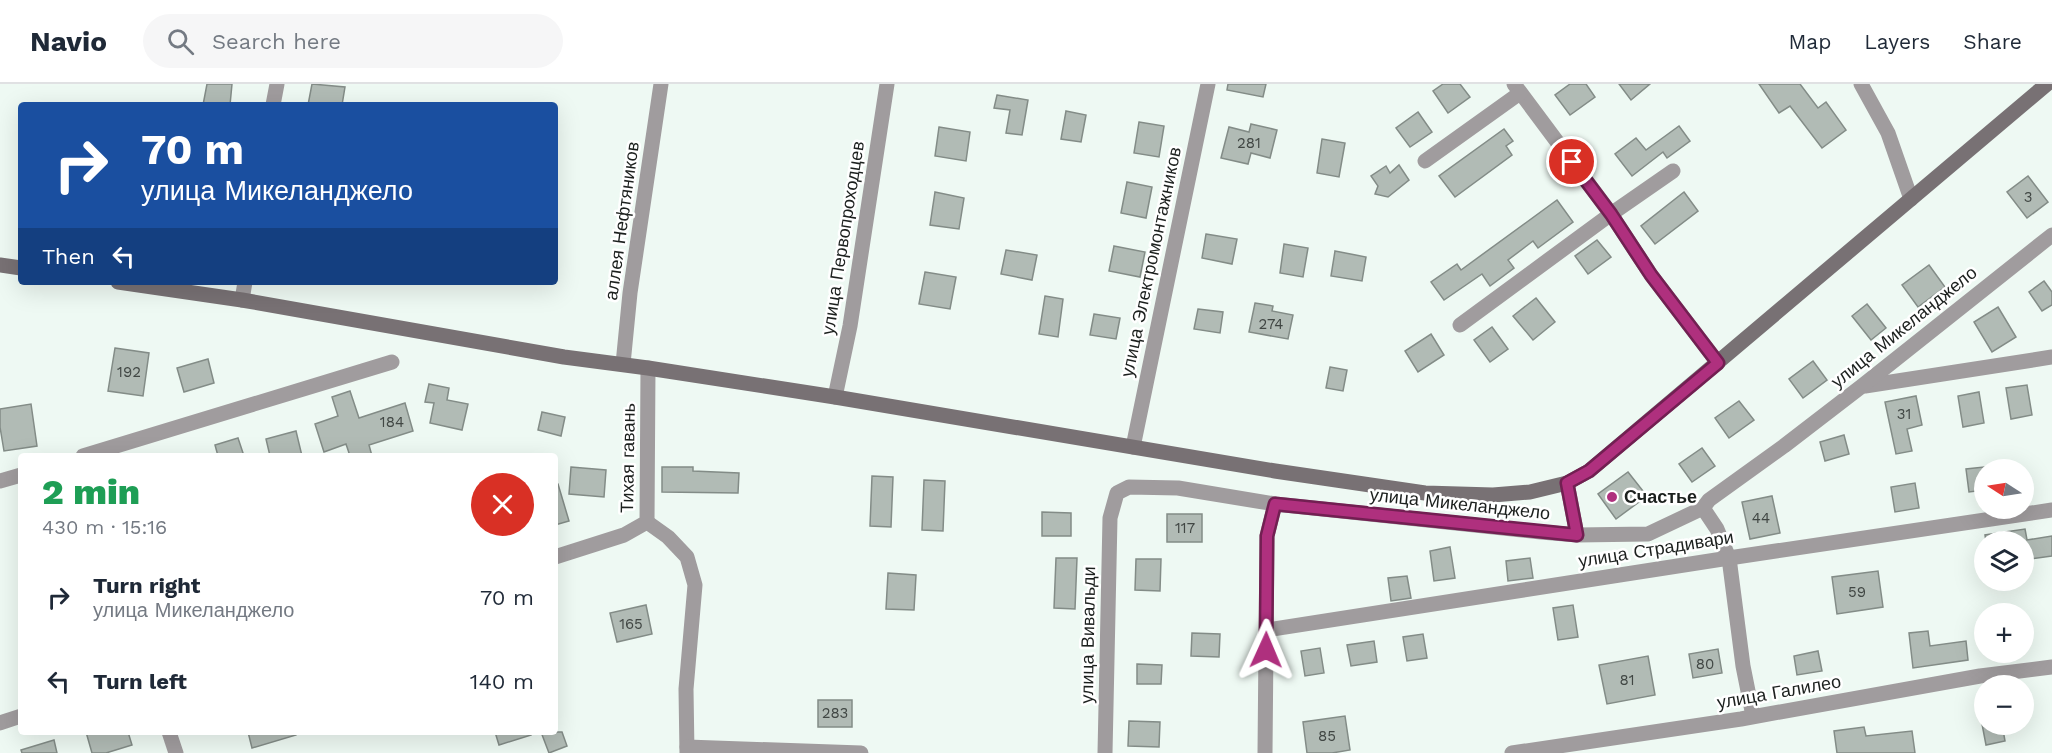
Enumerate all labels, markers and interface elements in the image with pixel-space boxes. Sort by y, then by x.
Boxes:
search box [143,14,563,68]
text: Navio [30,25,107,58]
icon: search [164,25,197,58]
text: Search here [212,29,341,54]
text: Map [1788,29,1831,54]
text: Layers [1864,29,1930,54]
text: Share [1963,29,2022,54]
text: 70 m [141,125,244,174]
icon: right [42,126,120,204]
house number: 281 [1237,134,1261,152]
pin [1546,136,1597,187]
street label: улица Первопроходцев [817,139,868,336]
street label: аллея Нефтяников [600,140,643,302]
street label: улица Электромонтажников [1116,145,1185,379]
icon: arrive [1555,145,1588,178]
text: улица Микеланджело [141,175,413,207]
house number: 3 [2024,188,2032,206]
icon: left [107,240,140,273]
text: Then [42,244,95,269]
street label: улица Микеланджело [1827,261,1981,392]
house number: 274 [1258,315,1284,333]
house number: 192 [117,363,141,381]
street label: Тихая гавань [616,403,639,513]
house number: 31 [1897,405,1911,423]
house number: 184 [380,413,404,431]
north arrow [1974,459,2034,519]
map controls [1974,459,2034,735]
text: 2 min [42,471,140,513]
button: close [471,473,534,536]
street label: улица Микеланджело [1369,484,1551,523]
place label: Счастье [1624,486,1697,507]
marker: Счастье [1605,490,1619,504]
house number: 44 [1752,509,1770,527]
text: 430 m · 15:16 [42,515,167,539]
house number: 117 [1175,519,1195,537]
street label: улица Страдивари [1577,526,1735,571]
button: layers [1974,531,2034,591]
street label: улица Вивальди [1076,566,1099,704]
text: Turn right [93,573,200,598]
icon: right [42,581,75,614]
house number: 59 [1848,583,1866,601]
text: 70 m [480,585,534,610]
text: улица Микеланджело [93,598,294,622]
button: + [1974,603,2034,663]
house number: 165 [619,615,643,633]
position arrow [1234,618,1298,682]
house number: 80 [1696,655,1714,673]
icon: left [42,665,75,698]
text: Turn left [93,669,187,694]
text: 140 m [470,669,534,694]
street label: улица Галилео [1715,670,1843,713]
house number: 81 [1619,671,1635,689]
button: − [1974,675,2034,735]
house number: 283 [822,704,848,722]
house number: 85 [1318,727,1336,745]

